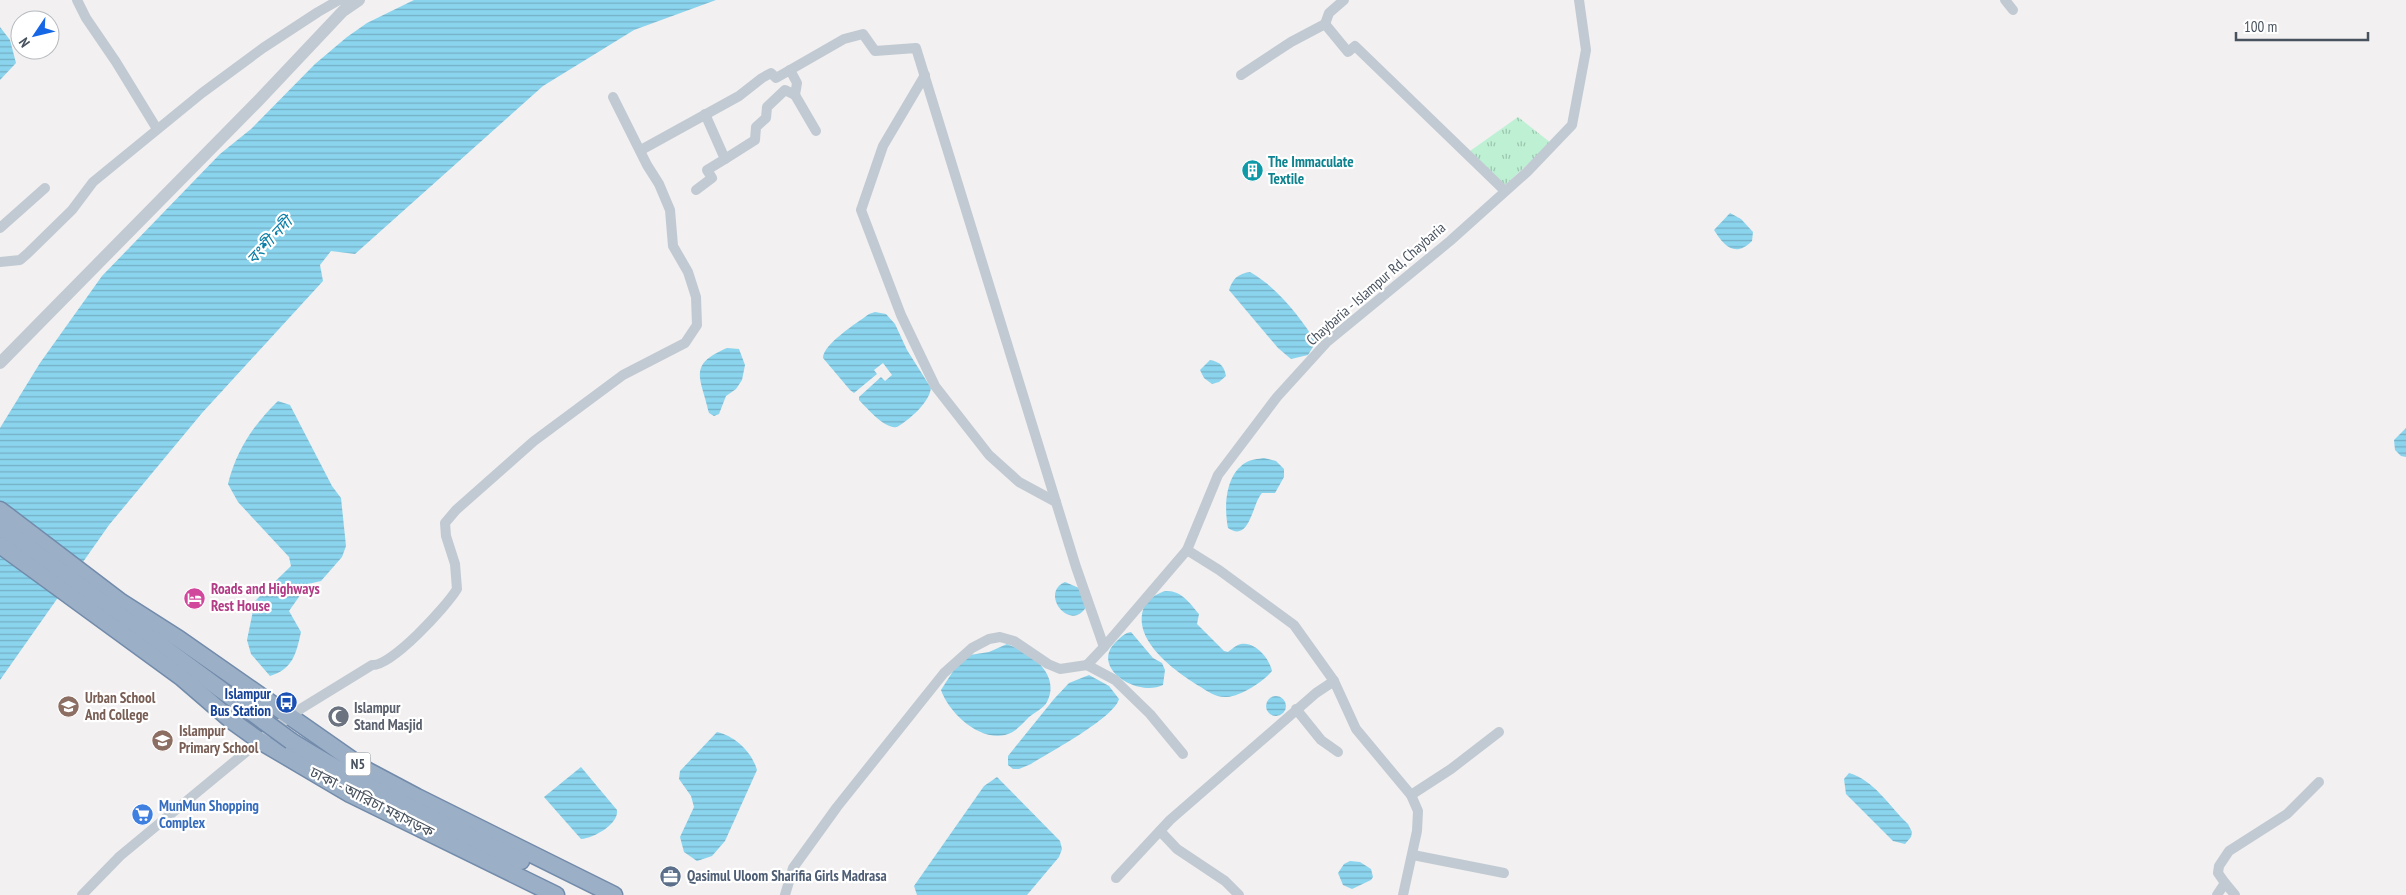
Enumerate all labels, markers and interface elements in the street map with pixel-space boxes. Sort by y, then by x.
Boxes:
north arrow [10,10,60,60]
scale bar [2236,10,2368,42]
text: 100 m [2244,17,2277,36]
text: N [15,34,34,51]
place label: The Immaculate Textile [1268,152,1354,188]
building icon: The Immaculate Textile [1240,159,1264,183]
water label: বংশী নদী [242,210,298,268]
street label: Chaybaria - Islampur Rd, Chaybaria [1302,218,1449,349]
place label: Roads and Highways Rest House [211,579,320,615]
hotel icon: Roads and Highways Rest House [183,586,207,610]
place label: Islampur Bus Station [210,684,272,720]
place label: Urban School And College [84,688,156,724]
bus stop icon: Islampur Bus Station [275,691,299,715]
school or university icon: Urban School And College [57,695,81,719]
place label: Islampur Stand Masjid [354,698,423,734]
mosque icon: Islampur Stand Masjid [326,705,350,729]
place label: Islampur Primary School [179,721,259,757]
school or university icon: Islampur Primary School [151,728,175,752]
road number: N5 [346,752,370,776]
street label: ঢাকা - আরিচা মহাসড়ক [306,762,438,841]
place label: MunMun Shopping Complex [159,796,259,832]
supermarket icon: MunMun Shopping Complex [131,803,155,827]
office icon: Qasimul Uloom Sharifia Girls Madrasa [659,864,683,888]
place label: Qasimul Uloom Sharifia Girls Madrasa [687,866,887,885]

